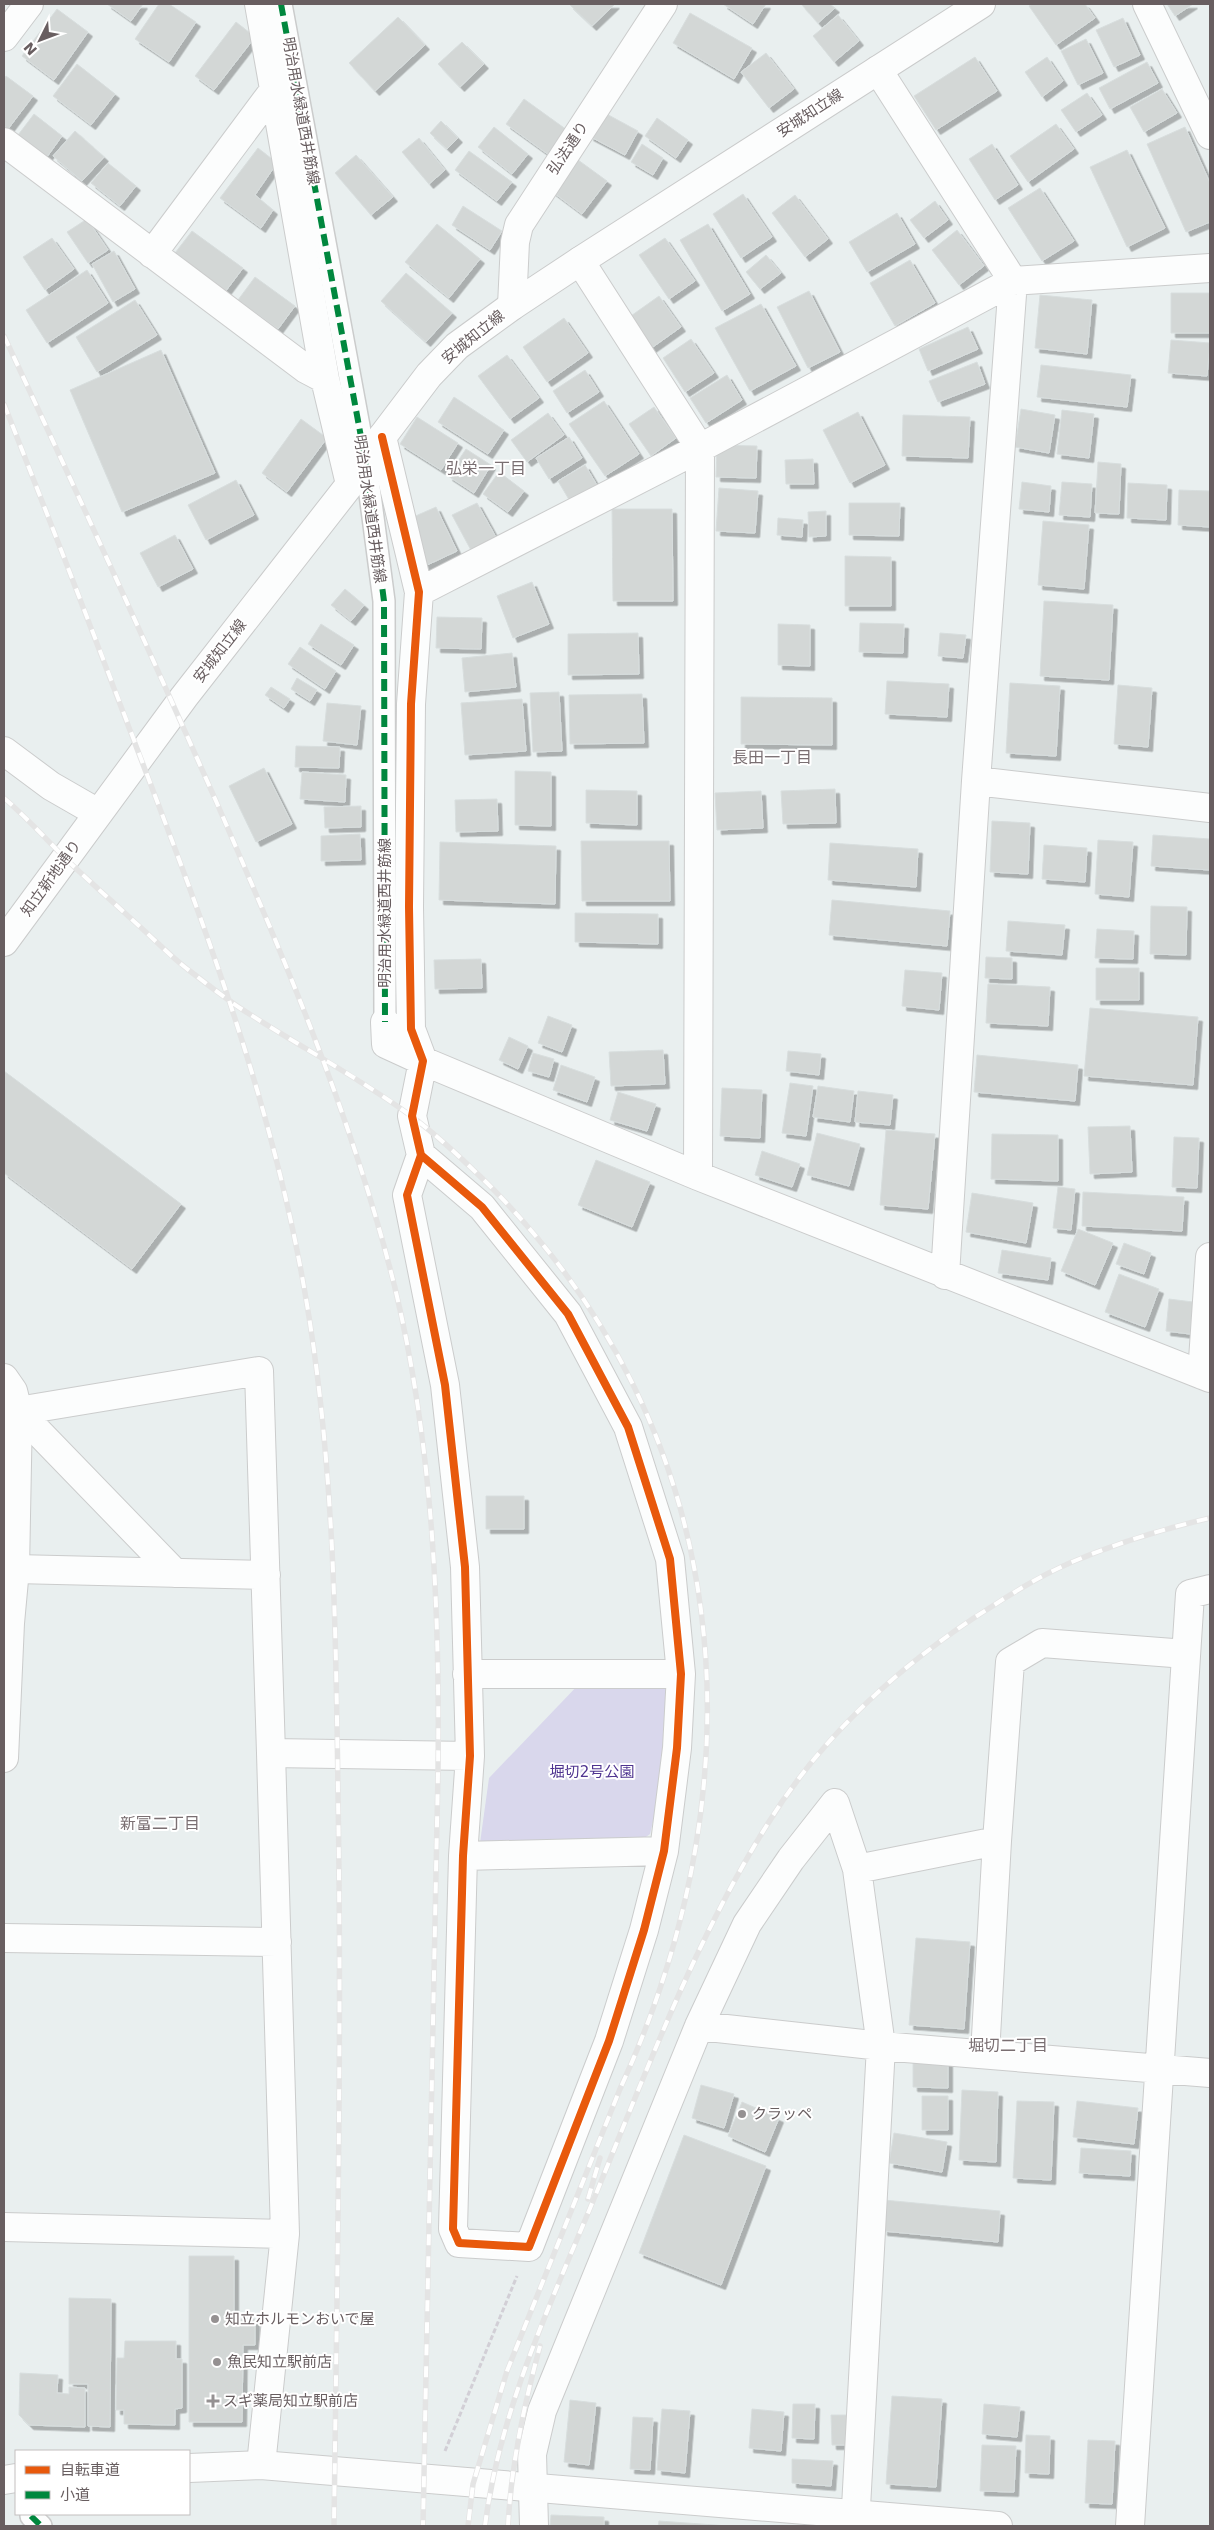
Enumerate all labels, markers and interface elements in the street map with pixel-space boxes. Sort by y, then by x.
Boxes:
north arrow [15,15,65,65]
street label: 明治用水緑道西井筋線 [279,36,323,186]
text: N [20,39,40,58]
street label: 安城知立線 [774,85,846,141]
street label: 弘法通り [544,118,592,178]
street label: 安城知立線 [438,306,508,368]
street label: 明治用水緑道西井筋線 [351,433,389,585]
district label: 弘栄一丁目 [446,459,526,478]
street label: 安城知立線 [190,616,250,686]
district label: 長田一丁目 [732,748,812,767]
street label: 知立新地通り [17,836,85,920]
street label: 明治用水緑道西井筋線 [376,838,394,988]
park label: 堀切2号公園 [550,1763,634,1781]
district label: 新富二丁目 [120,1814,200,1833]
district label: 堀切二丁目 [968,2036,1048,2055]
place label: クラッペ [752,2105,812,2123]
marker: クラッペ [736,2108,748,2120]
place label: 知立ホルモンおいで屋 [225,2310,375,2328]
marker: 知立ホルモンおいで屋 [209,2313,221,2325]
place label: 魚民知立駅前店 [227,2353,332,2371]
marker: 魚民知立駅前店 [211,2356,223,2368]
place label: スギ薬局知立駅前店 [223,2392,358,2410]
marker: スギ薬局知立駅前店 [207,2395,219,2407]
legend [15,2450,190,2515]
text: 自転車道 [60,2461,120,2479]
text: 小道 [60,2486,90,2504]

